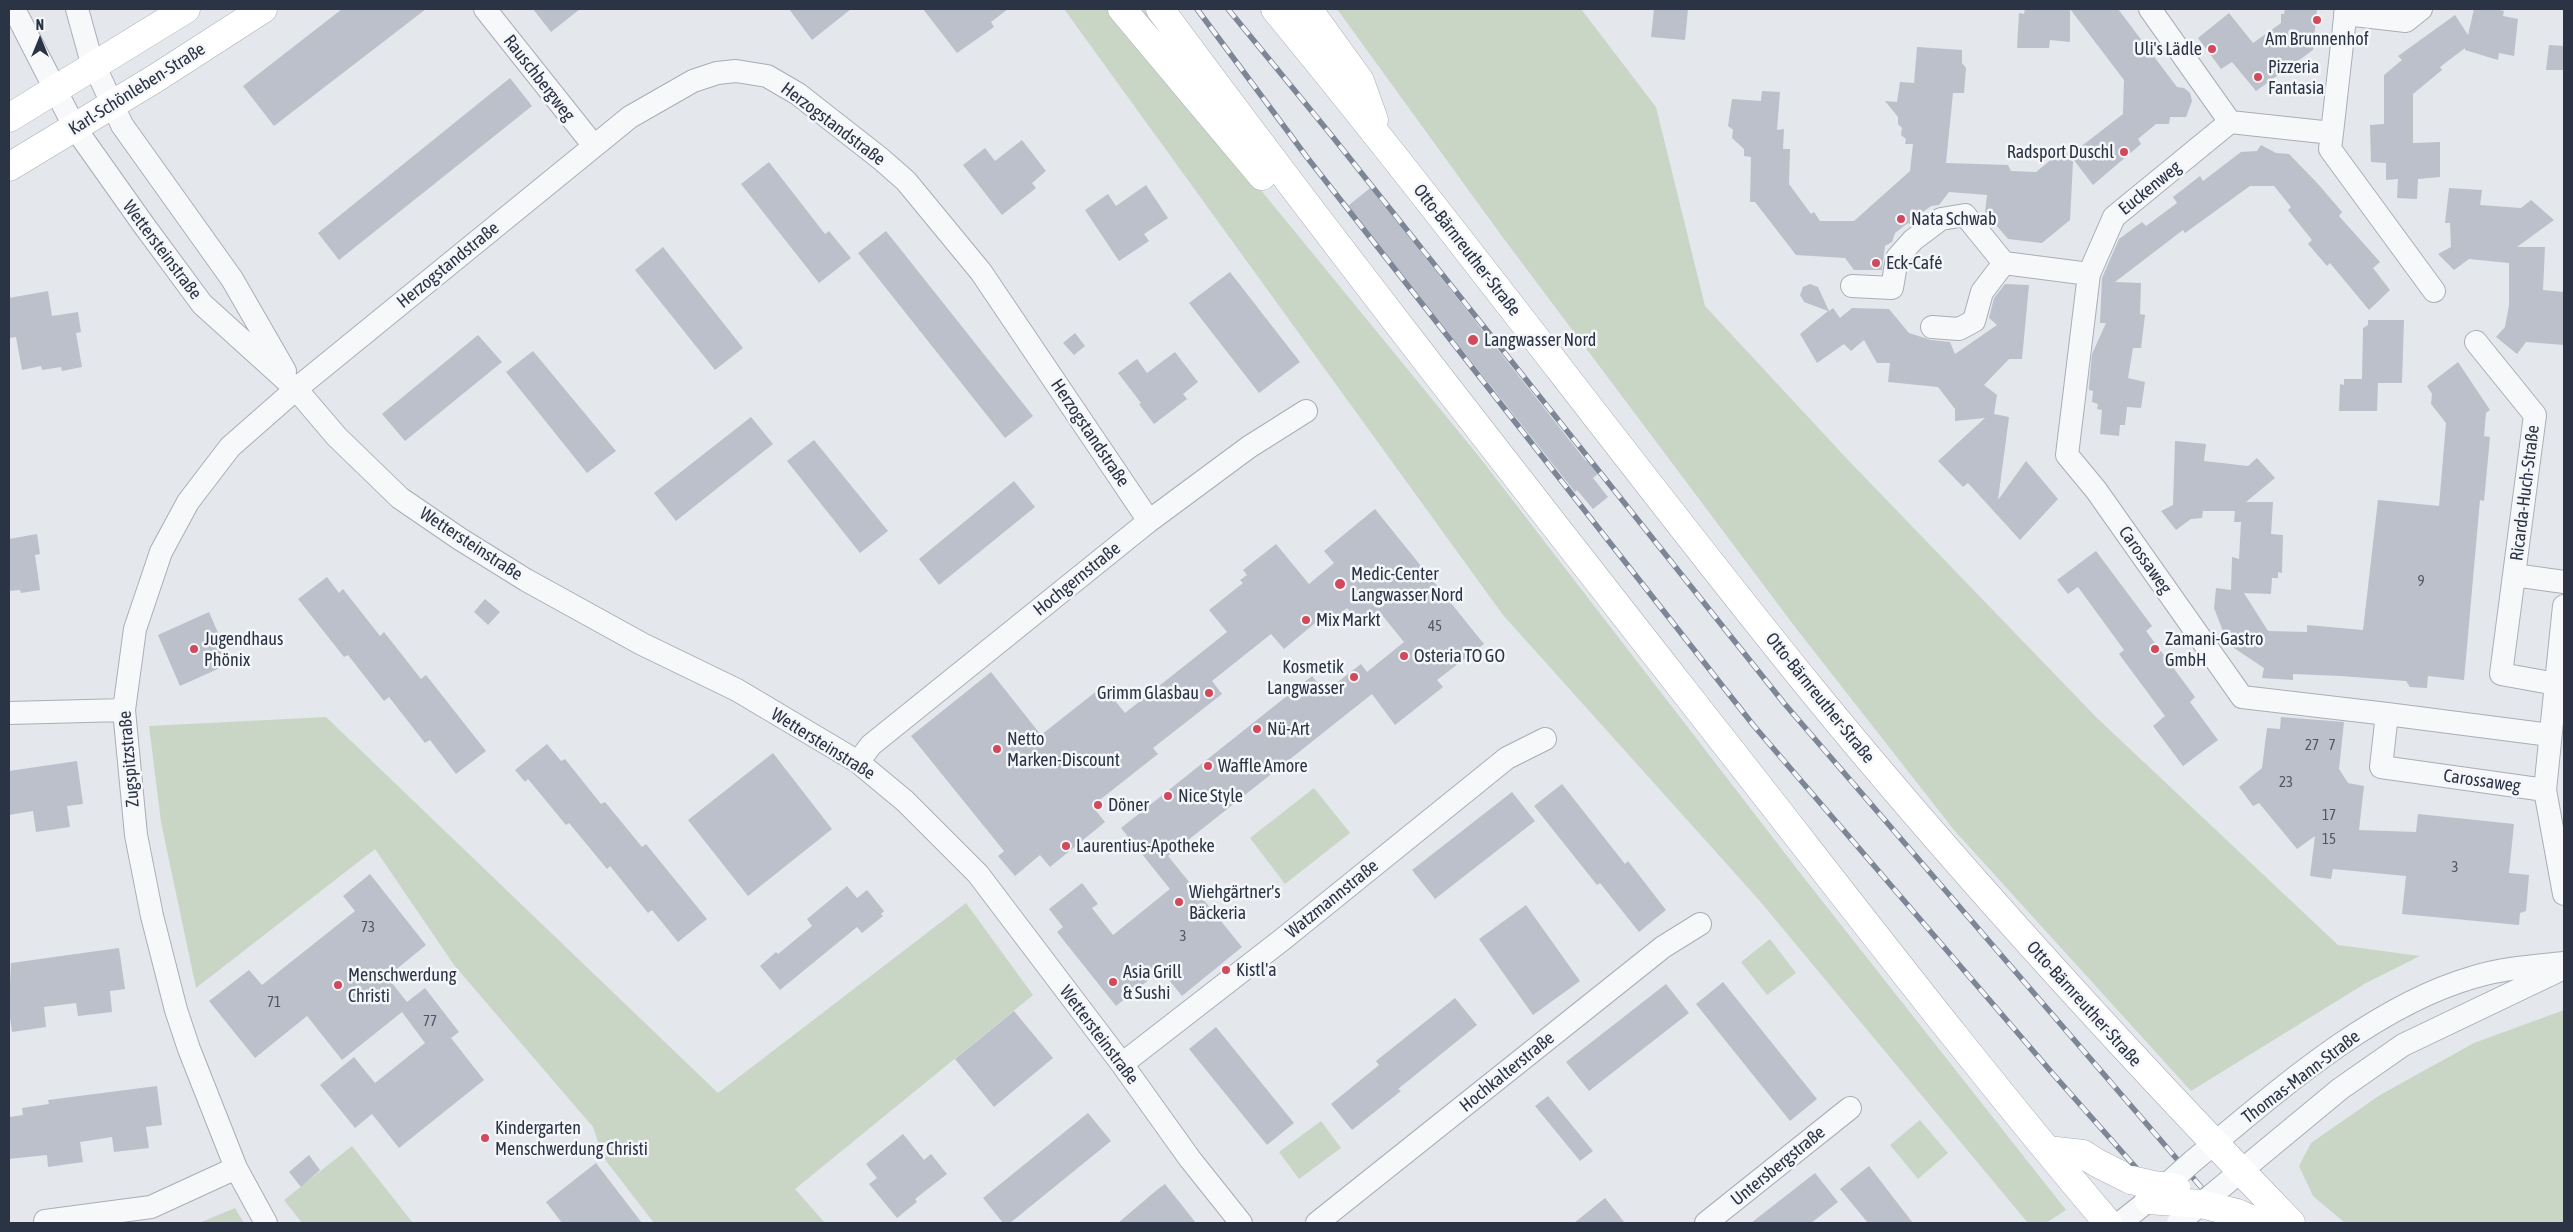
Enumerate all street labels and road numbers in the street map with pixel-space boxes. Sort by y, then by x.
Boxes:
street label: Rauschbergweg [499,31,579,125]
street label: Karl-Schönleben-Straße [65,38,209,140]
street label: Herzogstandstraße [777,78,889,170]
street label: Euckenweg [2114,156,2186,220]
street label: Otto-Bärnreuther-Straße [1409,180,1525,320]
street label: Wettersteinstraße [118,196,206,304]
street label: Herzogstandstraße [393,217,503,313]
street label: Herzogstandstraße [1046,375,1134,491]
street label: Ricarda-Huch-Straße [2506,424,2544,562]
street label: Wettersteinstraße [416,503,526,585]
street label: Carossaweg [2114,522,2176,598]
street label: Hochgernstraße [1029,537,1125,621]
street label: Otto-Bärnreuther-Straße [1761,628,1879,768]
street label: Wettersteinstraße [767,704,879,784]
street label: Zugspitzstraße [114,710,144,808]
street label: Carossaweg [2442,765,2522,797]
street label: Watzmannstraße [1281,855,1383,943]
street label: Otto-Bärnreuther-Straße [2022,937,2146,1071]
street label: Wettersteinstraße [1055,981,1143,1089]
street label: Thomas-Mann-Straße [2238,1026,2364,1128]
street label: Hochkalterstraße [1455,1027,1559,1117]
street label: Untersbergstraße [1727,1121,1829,1211]

